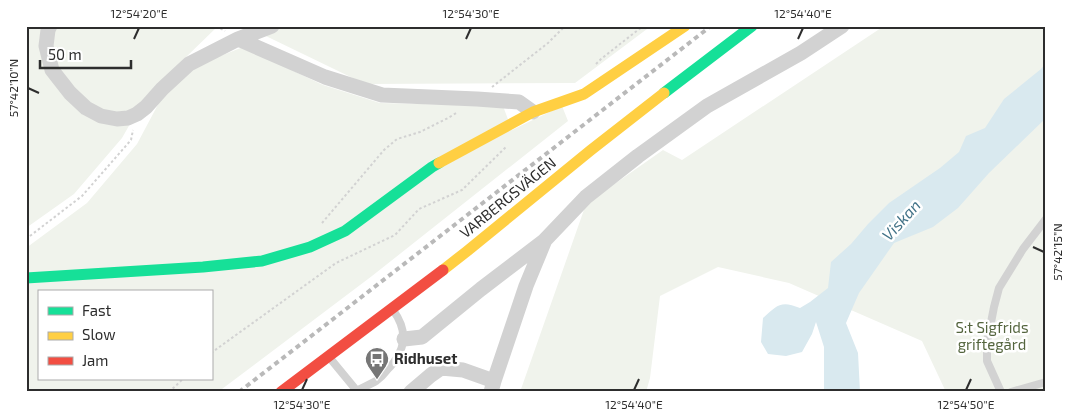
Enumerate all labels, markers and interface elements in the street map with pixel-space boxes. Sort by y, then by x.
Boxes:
text: 12°54'20"E [110,6,168,20]
text: 12°54'30"E [442,6,500,20]
text: 12°54'40"E [774,6,832,20]
scale bar [40,38,131,70]
text: 50 m [48,45,82,63]
text: 57°42'10"N [6,59,20,117]
street label: VARBERGSVÄGEN [456,153,559,241]
water label: Viskan [877,195,924,244]
text: 57°42'15"N [1050,223,1064,281]
legend [38,290,212,380]
text: Fast [82,301,112,319]
park label: S:t Sigfrids griftegård [955,318,1029,353]
text: Slow [82,325,116,343]
bus stop icon: Ridhuset [364,346,390,380]
place label: Ridhuset [394,349,457,367]
text: Jam [82,351,108,369]
text: 12°54'30"E [273,397,331,411]
text: 12°54'40"E [605,397,663,411]
text: 12°54'50"E [938,397,995,411]

